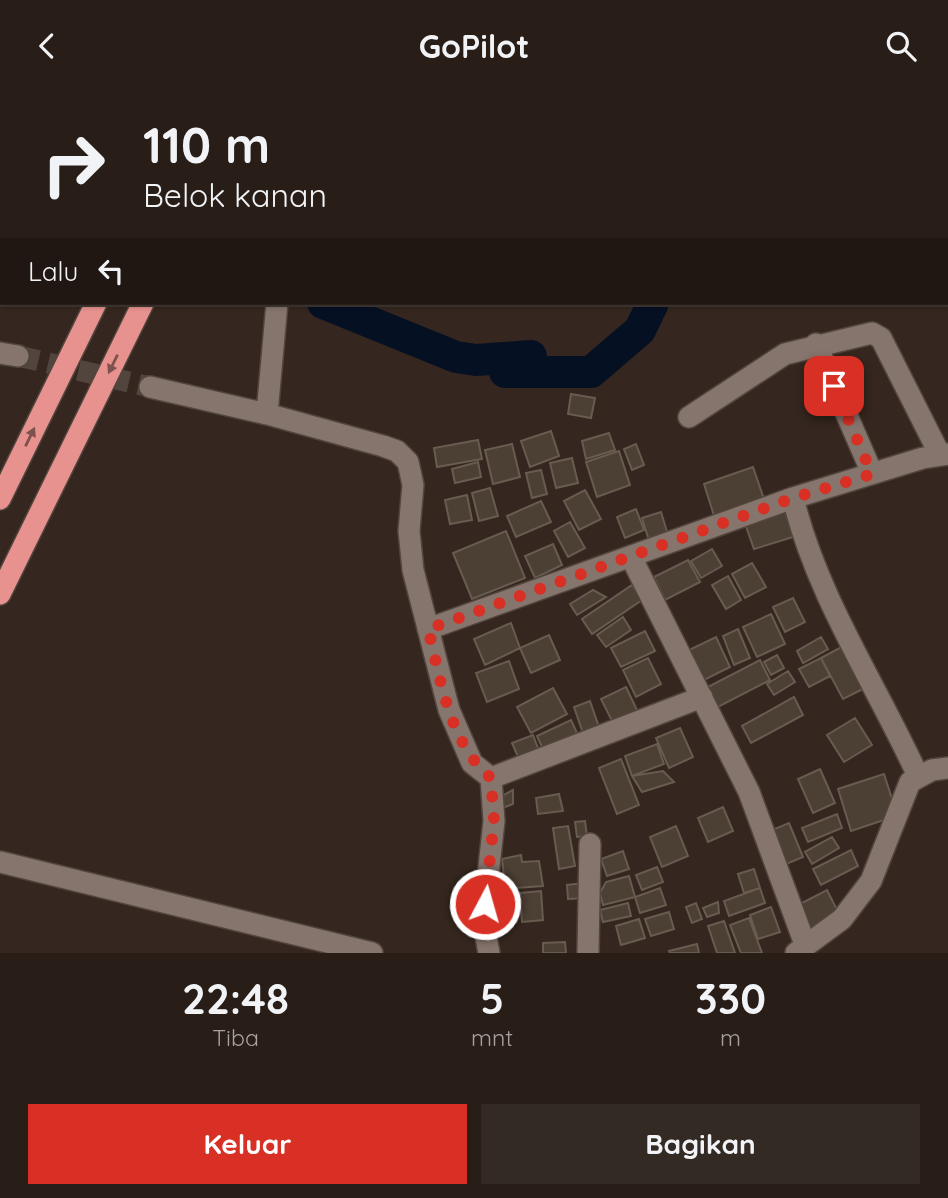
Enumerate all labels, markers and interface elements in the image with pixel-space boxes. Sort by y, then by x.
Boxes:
text: GoPilot [419,26,529,66]
icon: back [28,27,66,65]
icon: search [882,27,920,65]
text: 110 m [143,114,270,175]
icon: right [28,119,119,210]
text: Belok kanan [143,175,327,215]
icon: left [92,252,130,290]
text: Lalu [28,255,78,288]
one-way arrow [107,354,118,374]
pin [804,356,864,416]
icon: arrive [815,367,853,405]
one-way arrow [24,427,36,447]
position arrow [448,867,522,941]
text: 22:48 [182,972,289,1025]
text: 5 [480,972,504,1025]
text: 330 [695,972,766,1025]
text: Tiba [212,1023,259,1052]
text: mnt [471,1023,513,1052]
text: m [720,1023,741,1052]
button: Keluar [28,1104,467,1184]
button: Bagikan [481,1104,920,1184]

